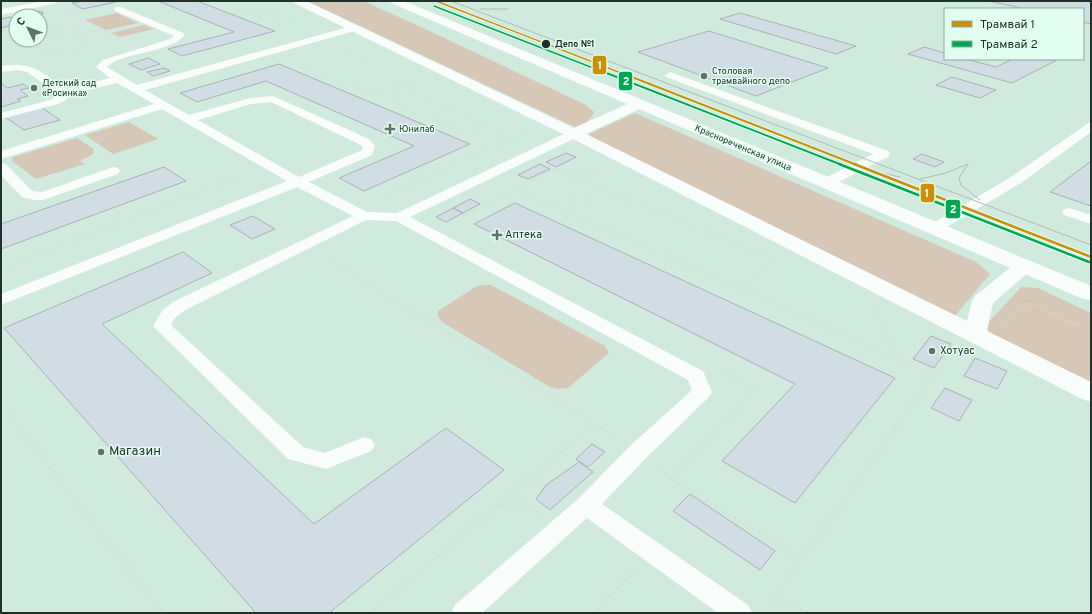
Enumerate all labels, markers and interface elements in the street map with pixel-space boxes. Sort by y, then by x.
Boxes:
north arrow [8,8,48,48]
legend [944,8,1084,60]
text: С [14,15,29,29]
text: Трамвай 1 [980,17,1035,33]
text: Трамвай 2 [980,37,1038,53]
marker: Депо №1 [540,38,552,50]
place label: Депо №1 [555,39,595,50]
line badge: 1 [592,55,607,75]
text: 1 [598,59,602,73]
place label: Столовая трамвайного депо [712,66,790,87]
line badge: 2 [618,71,633,91]
marker: Столовая трамвайного депо [699,71,709,81]
text: 2 [623,75,629,89]
place label: Детский сад «Росинка» [42,78,97,99]
marker: Детский сад «Росинка» [29,83,39,93]
marker: Юнилаб [384,123,396,135]
street label: Краснореченская улица [693,123,793,173]
place label: Юнилаб [399,124,435,135]
line badge: 1 [920,183,935,203]
text: 1 [925,187,929,201]
line badge: 2 [945,199,961,219]
text: 2 [950,203,956,217]
place label: Аптека [505,228,542,242]
marker: Аптека [492,230,502,240]
place label: Хотуас [940,344,975,358]
marker: Хотуас [927,346,937,356]
place label: Магазин [109,444,161,460]
marker: Магазин [96,447,106,457]

